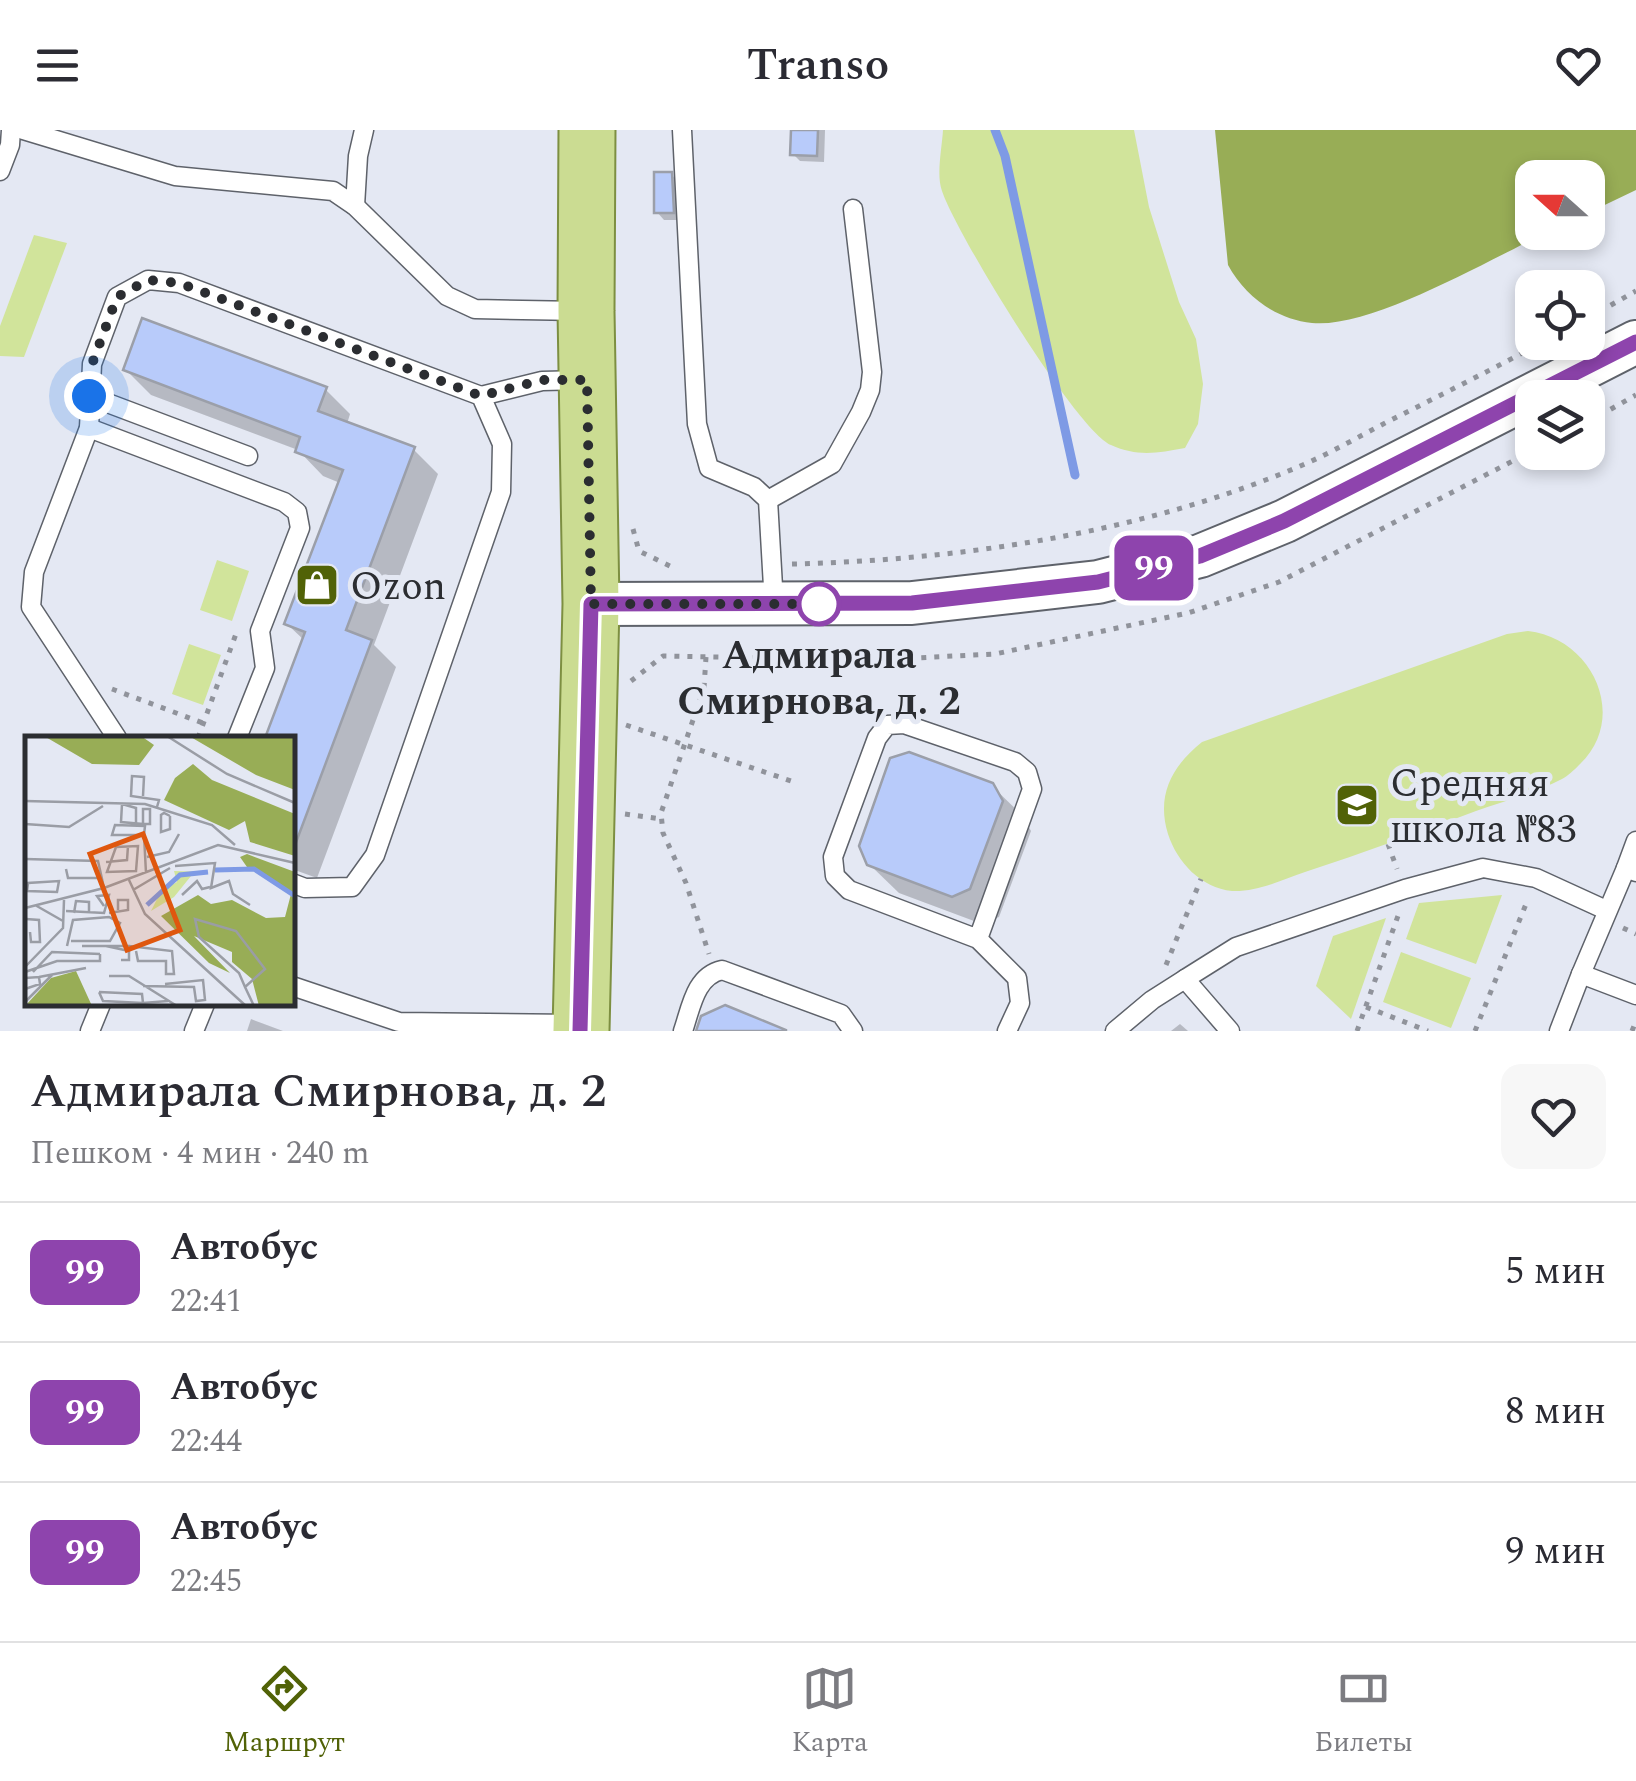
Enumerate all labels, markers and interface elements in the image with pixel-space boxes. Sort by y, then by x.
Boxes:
text: Transo [747,31,889,100]
icon: menu [30,38,85,93]
icon: heart [1551,38,1606,93]
north arrow [1515,160,1605,250]
map controls [1515,160,1605,470]
button: locate [1515,270,1605,360]
your location [64,371,114,421]
button: layers [1515,380,1605,470]
line badge: 99 [1109,536,1199,600]
text: 99 [1134,542,1174,595]
place label: Ozon [350,557,446,618]
shop icon: Ozon [294,562,340,608]
marker: Адмирала Смирнова, д. 2 [798,583,840,625]
place label: Адмирала Смирнова, д. 2 [677,626,961,733]
inset map [25,736,295,1006]
place label: Средняя школа №83 [1390,754,1576,861]
school or university icon: Средняя школа №83 [1334,782,1380,828]
text: Адмирала Смирнова, д. 2 [30,1055,607,1128]
button: heart [1501,1064,1606,1169]
text: Пешком · 4 мин · 240 m [30,1129,370,1178]
text: Автобус [170,1219,318,1277]
text: 5 мин [1505,1243,1606,1301]
text: 99 [65,1246,105,1299]
text: 22:41 [170,1277,242,1326]
text: Автобус [170,1359,318,1417]
text: 8 мин [1505,1383,1606,1441]
text: 99 [65,1386,105,1439]
text: 22:44 [170,1417,242,1466]
text: Автобус [170,1499,318,1557]
text: 9 мин [1505,1523,1606,1581]
text: 99 [65,1526,105,1579]
text: 22:45 [170,1557,242,1606]
tab: Маршрут [223,1661,345,1764]
tab: Карта [791,1661,868,1764]
tab: Билеты [1314,1661,1413,1764]

